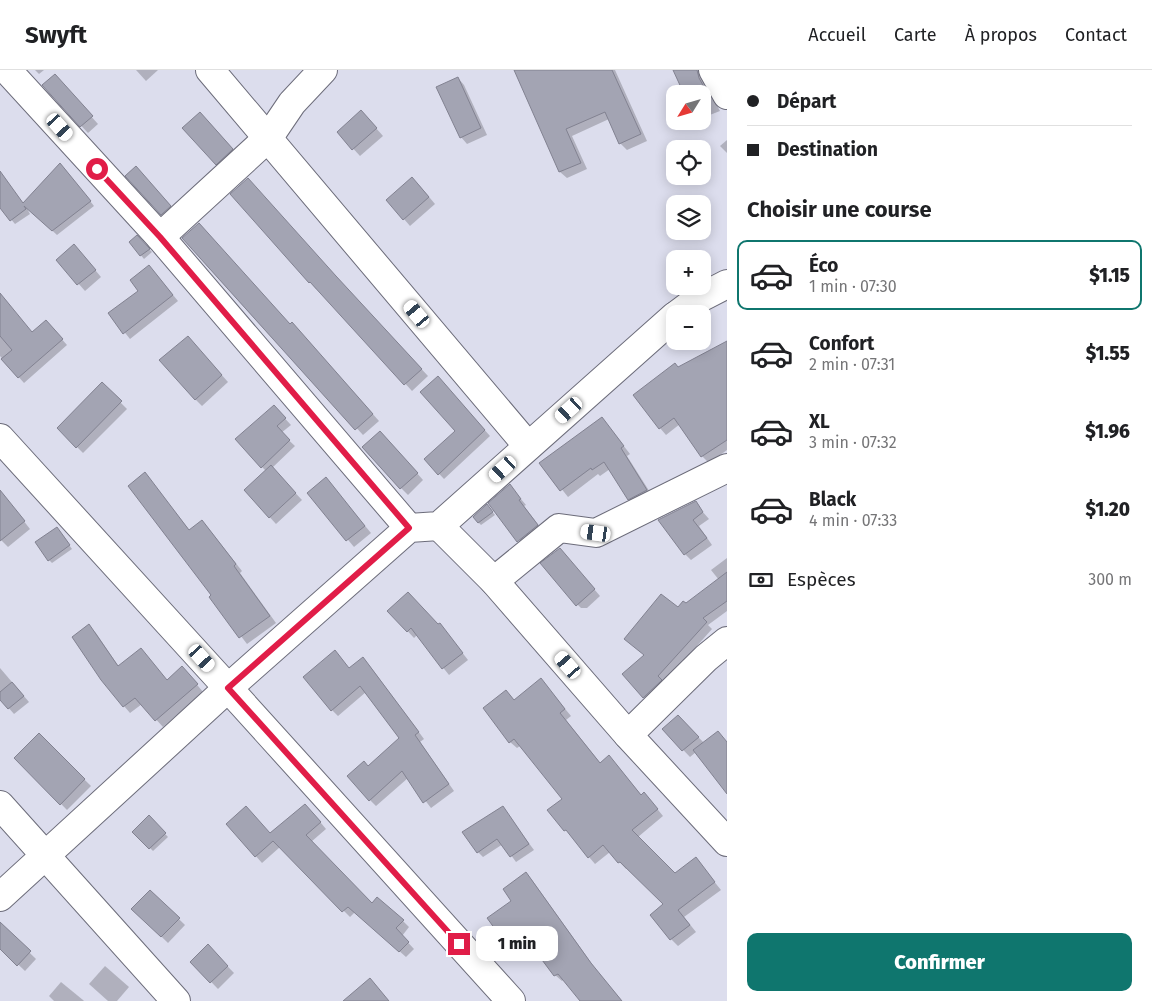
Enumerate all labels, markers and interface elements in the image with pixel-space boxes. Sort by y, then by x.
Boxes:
text: Swyft [25,21,87,49]
text: Accueil [808,24,866,46]
text: Carte [894,24,937,46]
text: À propos [965,24,1037,46]
text: Contact [1065,24,1127,46]
north arrow [666,85,711,130]
map controls [666,85,711,350]
text: Départ [777,90,836,113]
car [44,111,75,143]
text: Destination [777,138,878,161]
button: locate [666,140,711,185]
route start [86,158,108,180]
button: layers [666,195,711,240]
text: Choisir une course [747,196,932,223]
button: + [666,250,711,295]
icon: car [749,253,794,298]
text: Éco [809,254,838,277]
text: $1.15 [1089,264,1130,287]
text: 1 min · 07:30 [809,277,897,296]
car [401,298,432,330]
button: − [666,305,711,350]
icon: car [749,331,794,376]
text: Confort [809,332,874,355]
text: $1.55 [1086,342,1130,365]
text: 2 min · 07:31 [809,355,895,374]
car [552,394,585,426]
icon: car [749,409,794,454]
text: XL [809,410,830,433]
text: $1.96 [1085,420,1130,443]
text: 3 min · 07:32 [809,433,897,452]
car [486,453,519,485]
icon: car [749,487,794,532]
text: Black [809,488,856,511]
text: $1.20 [1085,498,1130,521]
text: 4 min · 07:33 [809,511,897,530]
car [580,523,611,543]
icon: cash [747,566,775,594]
text: Espèces [787,568,856,591]
text: 300 m [1088,570,1132,589]
car [186,642,217,674]
car [552,649,583,681]
callout: 1 min [476,926,559,962]
route end [448,933,470,955]
button: Confirmer [747,933,1132,991]
text: 1 min [498,934,536,953]

